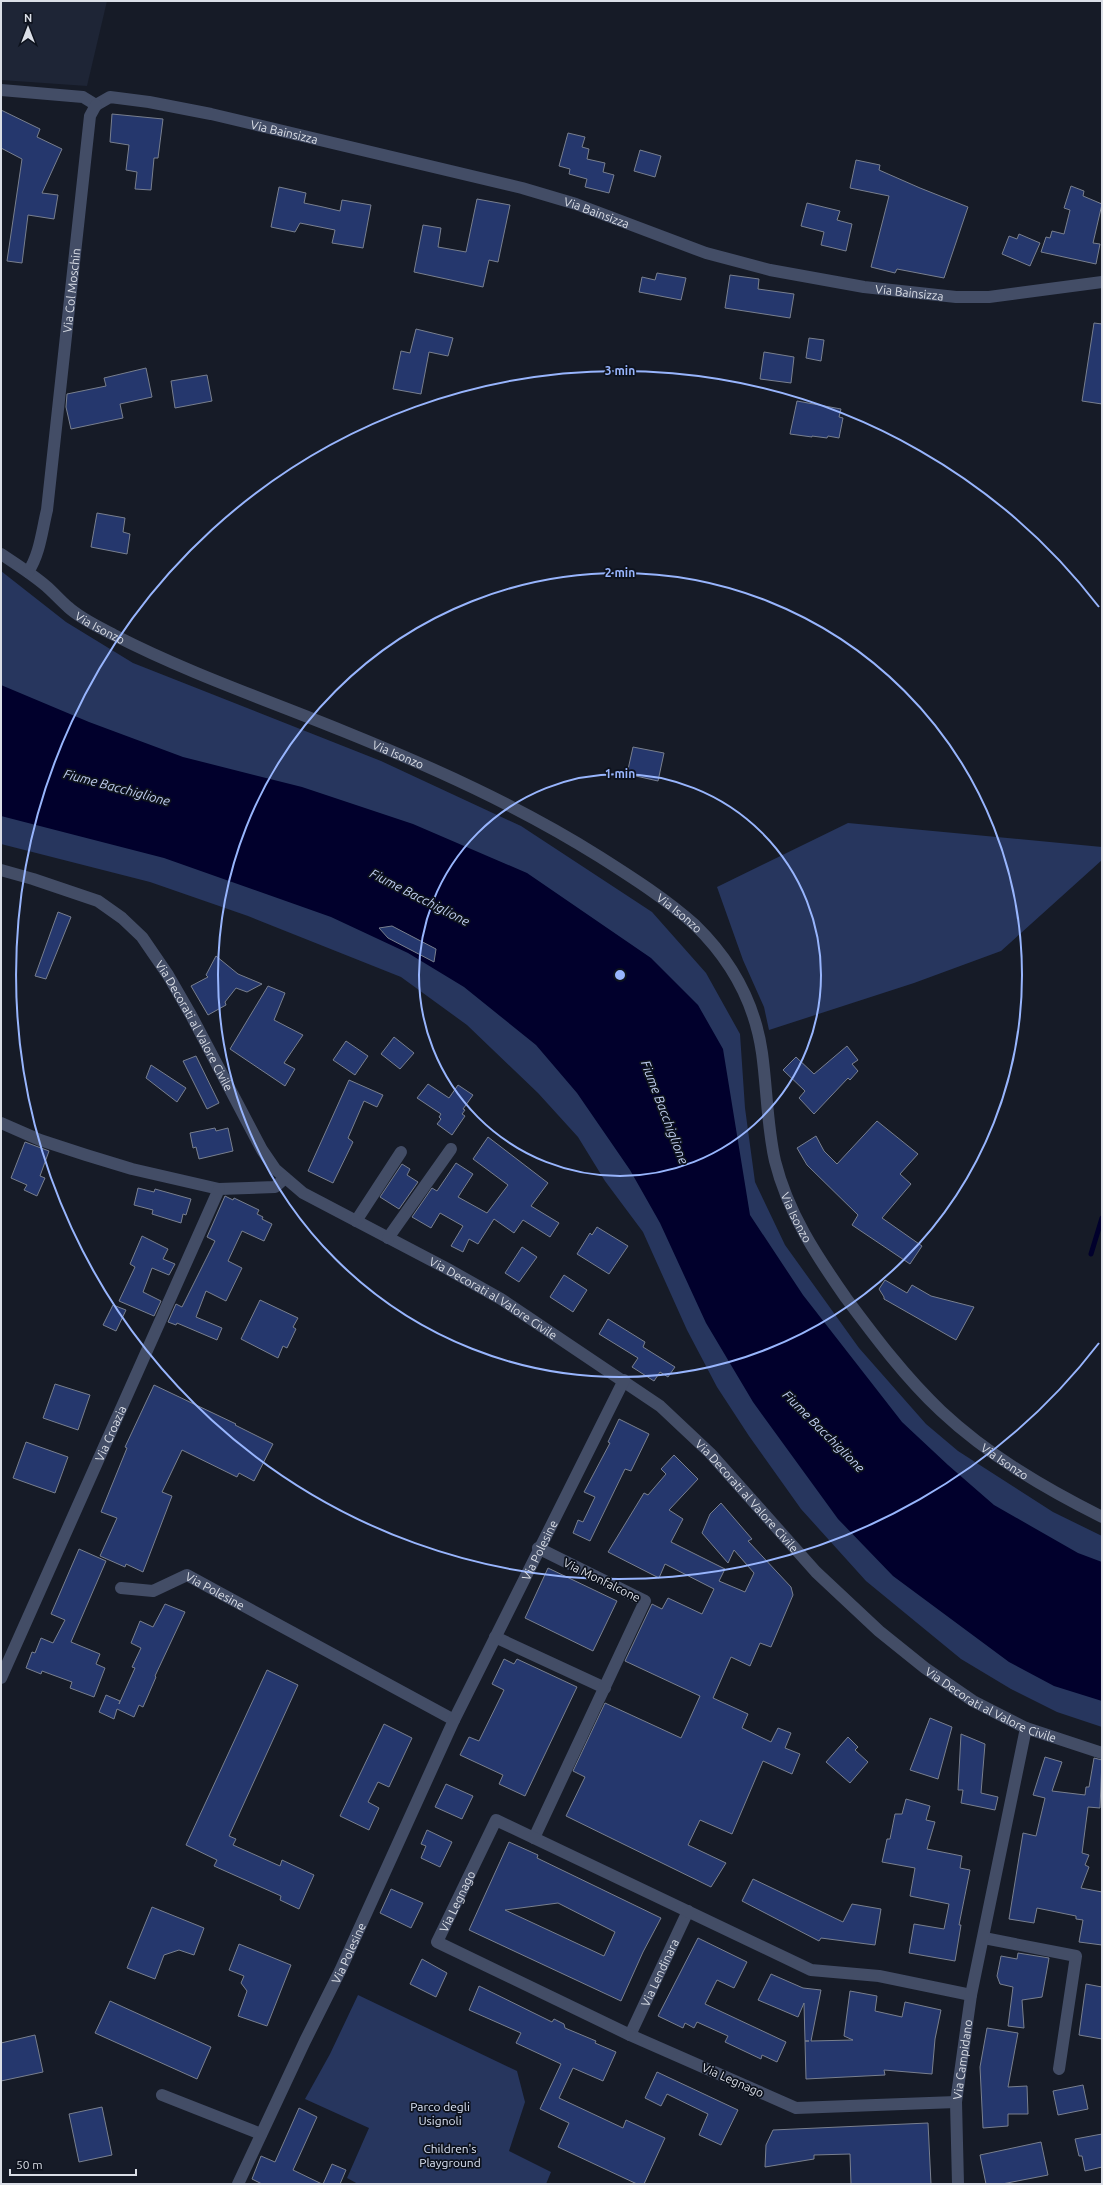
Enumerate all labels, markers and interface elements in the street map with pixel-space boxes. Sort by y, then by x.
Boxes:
north arrow [8,8,48,48]
text: N [24,12,32,24]
street label: Via Bainsizza [249,117,319,146]
street label: Via Bainsizza [563,194,631,230]
street label: Via Col Moschin [60,248,82,334]
street label: Via Bainsizza [875,282,944,302]
text: 3 min [605,364,635,377]
text: 2 min [605,566,635,579]
street label: Via Isonzo [73,609,127,646]
street label: Via Isonzo [371,737,426,771]
water label: Fiume Bacchiglione [62,766,172,808]
text: 1 min [605,767,635,780]
water label: Fiume Bacchiglione [368,866,472,928]
street label: Via Isonzo [655,891,705,935]
street label: Via Decorati al Valore Civile [153,958,236,1093]
centre of rings [613,968,627,982]
water label: Fiume Bacchiglione [639,1058,691,1166]
street label: Via Isonzo [779,1190,815,1245]
street label: Via Decorati al Valore Civile [427,1254,560,1342]
water label: Fiume Bacchiglione [780,1387,868,1475]
street label: Via Croazia [92,1403,128,1463]
street label: Via Decorati al Valore Civile [693,1437,802,1555]
street label: Via Isonzo [979,1440,1031,1482]
street label: Via Polesine [519,1518,559,1582]
street label: Via Monfalcone [561,1556,643,1604]
street label: Via Polesine [184,1569,247,1612]
street label: Via Decorati al Valore Civile [923,1664,1058,1744]
street label: Via Legnago [436,1868,477,1934]
street label: Via Polesine [328,1921,368,1985]
street label: Via Lendinara [638,1937,681,2008]
street label: Via Campidano [950,2019,974,2100]
street label: Via Legnago [700,2061,766,2099]
park label: Parco degli Usignoli [410,2100,470,2127]
park label: Children's Playground [419,2142,481,2169]
scale bar [10,2151,136,2177]
text: 50 m [16,2158,43,2171]

